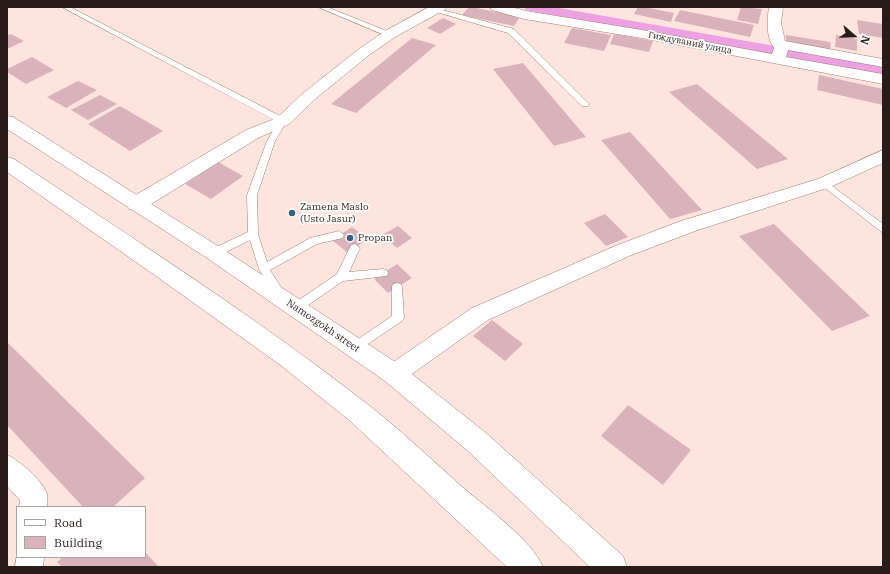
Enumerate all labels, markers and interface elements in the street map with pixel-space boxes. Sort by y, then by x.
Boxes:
north arrow [834,16,874,56]
street label: Гиждуваний улица [647,30,733,56]
text: N [857,34,873,47]
place label: Zamena Maslo (Usto Jasur) [300,201,369,224]
marker: Zamena Maslo (Usto Jasur) [287,208,297,218]
place label: Propan [358,232,392,244]
marker: Propan [345,233,355,243]
street label: Namozgokh street [284,297,362,355]
legend [16,506,146,558]
text: Road [54,515,83,530]
text: Building [54,535,102,550]

